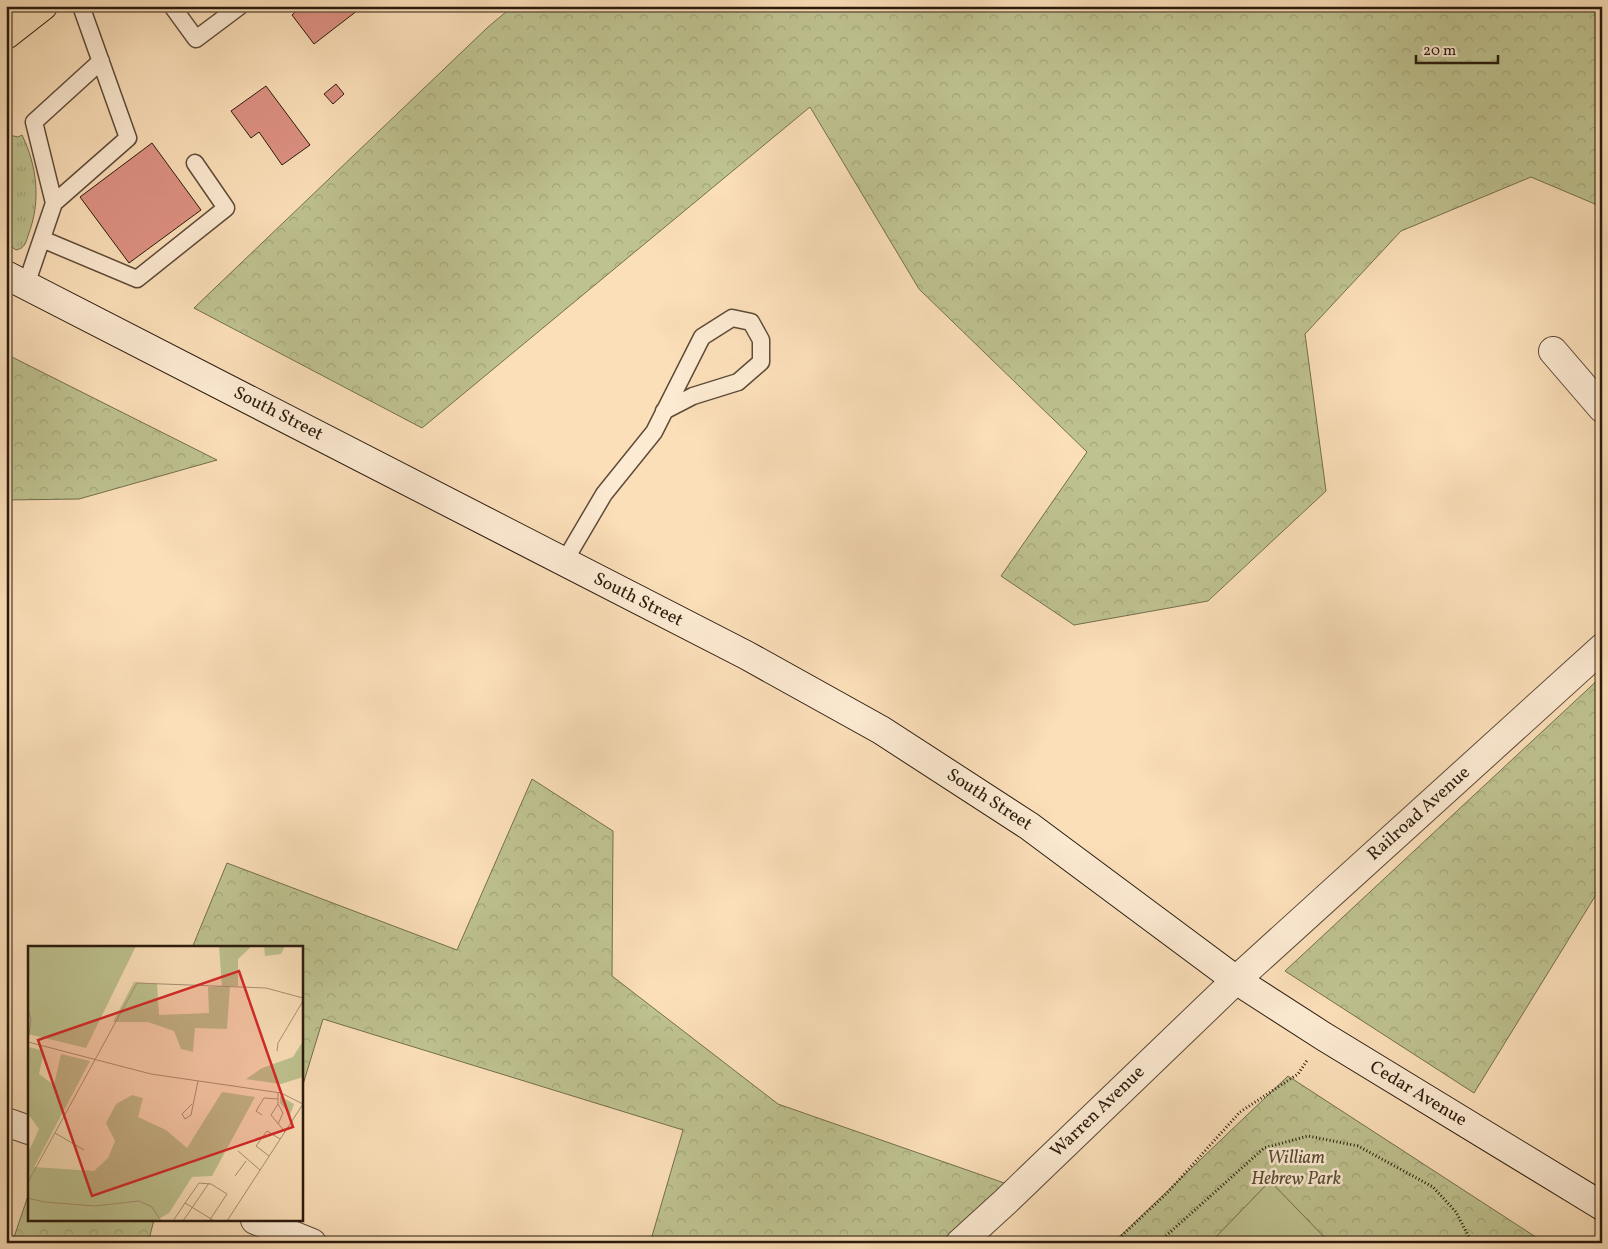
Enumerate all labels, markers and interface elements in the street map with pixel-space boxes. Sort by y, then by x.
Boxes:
scale bar [1416,32,1498,64]
text: 20 m [1423,41,1456,62]
street label: South Street [229,381,327,447]
street label: South Street [589,567,687,633]
street label: Railroad Avenue [1362,761,1476,867]
street label: South Street [941,763,1037,837]
inset map [28,946,302,1222]
street label: Cedar Avenue [1365,1055,1471,1133]
street label: Warren Avenue [1045,1060,1151,1164]
park label: William Hebrew Park [1251,1146,1341,1192]

